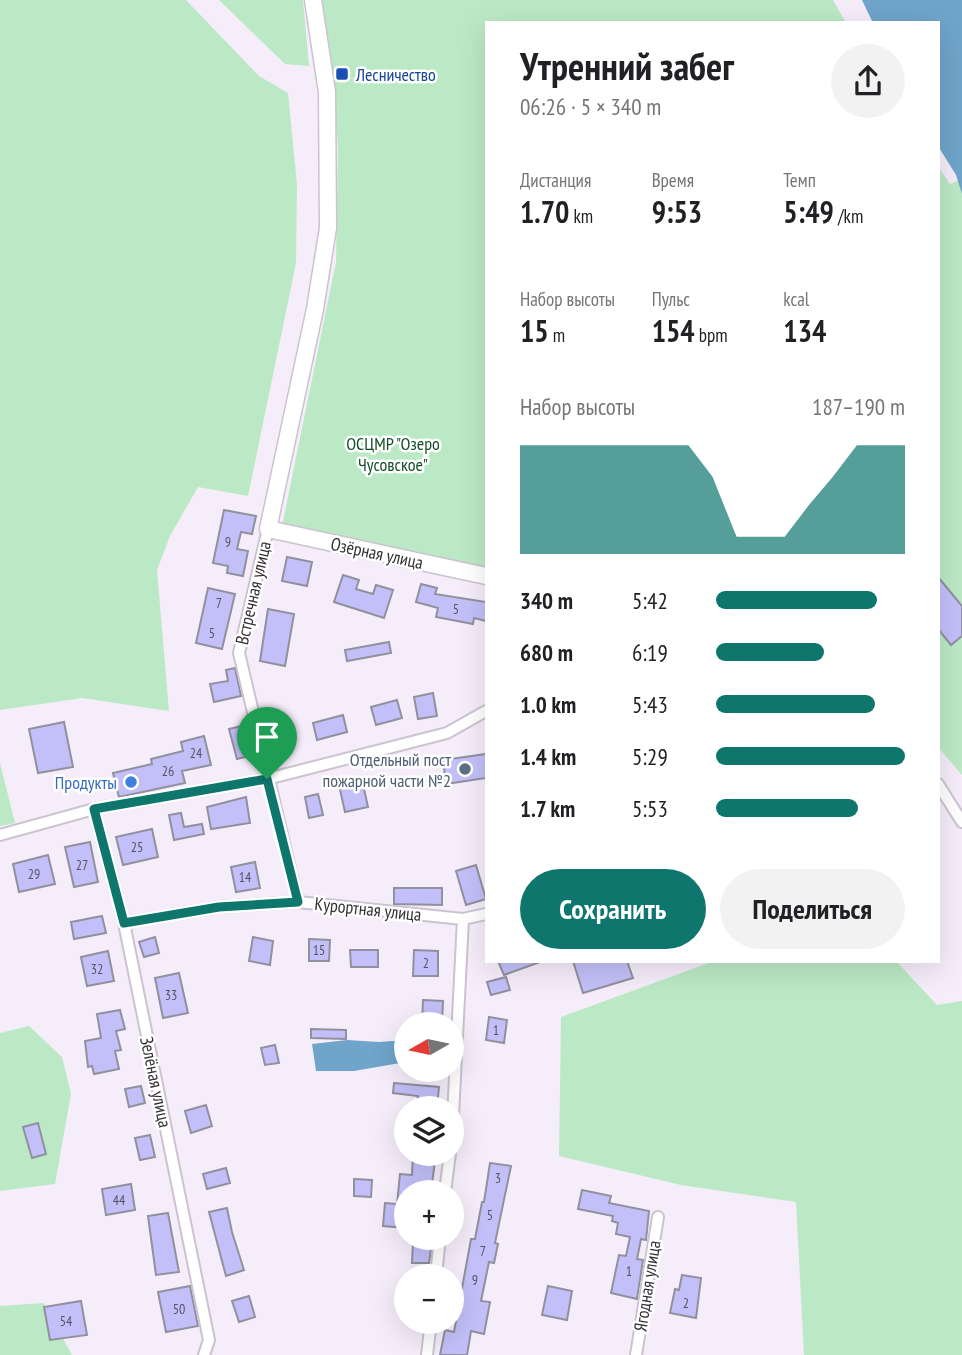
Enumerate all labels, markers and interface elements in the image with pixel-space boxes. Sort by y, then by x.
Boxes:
text: Утренний забег [520,41,734,90]
button: share [831,44,905,118]
place label: Лесничество [355,63,436,86]
marker: Лесничество [334,66,350,82]
text: 06:26 · 5 × 340 m [520,92,661,121]
text: Дистанция [520,168,591,192]
text: Время [652,168,694,192]
text: Темп [783,168,816,192]
text: 1.70 [520,192,569,231]
text: 9:53 [652,192,702,231]
text: 5:49 [783,192,834,231]
text: km [569,204,593,228]
text: /km [834,204,863,228]
text: Набор высоты [520,287,615,311]
text: Пульс [652,287,690,311]
text: kcal [783,287,809,311]
text: 15 [520,311,549,350]
text: 154 [652,311,695,350]
text: 134 [783,311,826,350]
text: m [549,323,565,347]
text: bpm [695,323,728,347]
text: Набор высоты [520,392,635,421]
text: 187–190 m [812,392,905,421]
park label: ОСЦМР "Озеро Чусовское" [346,432,440,476]
street label: Озёрная улица [329,532,425,574]
house number: 9 [225,533,231,551]
street label: Встречная улица [230,539,276,647]
text: 340 m [520,586,573,615]
text: 5:42 [632,586,668,615]
house number: 7 [216,594,222,612]
house number: 5 [453,600,459,618]
house number: 5 [209,624,215,642]
text: 680 m [520,638,573,667]
text: 6:19 [632,638,668,667]
text: 1.0 km [520,690,576,719]
text: 5:43 [632,690,668,719]
pin [237,707,297,779]
icon: arrive [248,718,286,756]
text: 1.4 km [520,742,576,771]
text: 5:29 [632,742,668,771]
house number: 24 [190,744,203,762]
place label: Отдельный пост пожарной части №2 [323,748,451,792]
marker: Отдельный пост пожарной части №2 [457,761,473,777]
house number: 26 [162,762,174,780]
place label: Продукты [55,771,117,794]
marker: Продукты [123,774,139,790]
text: 1.7 km [520,794,575,823]
text: 5:53 [632,794,668,823]
house number: 25 [131,838,143,856]
house number: 27 [76,856,88,874]
house number: 29 [28,865,40,883]
house number: 14 [239,868,252,886]
button: Сохранить [520,869,706,949]
button: Поделиться [720,869,905,949]
street label: Курортная улица [314,892,422,926]
house number: 15 [313,941,325,959]
house number: 2 [423,954,429,972]
house number: 32 [91,960,103,978]
house number: 33 [165,986,177,1004]
north arrow [394,1012,464,1082]
map controls [394,1012,464,1334]
house number: 1 [493,1021,499,1039]
street label: Зелёная улица [135,1034,177,1130]
button: layers [394,1096,464,1166]
house number: 3 [495,1169,501,1187]
button: + [394,1180,464,1250]
house number: 44 [113,1191,126,1209]
house number: 5 [487,1206,493,1224]
street label: Ягодная улица [628,1239,666,1333]
house number: 7 [480,1242,486,1260]
house number: 1 [626,1262,632,1280]
button: − [394,1264,464,1334]
house number: 9 [472,1271,478,1289]
house number: 2 [683,1294,689,1312]
house number: 50 [173,1300,185,1318]
house number: 54 [60,1312,73,1330]

